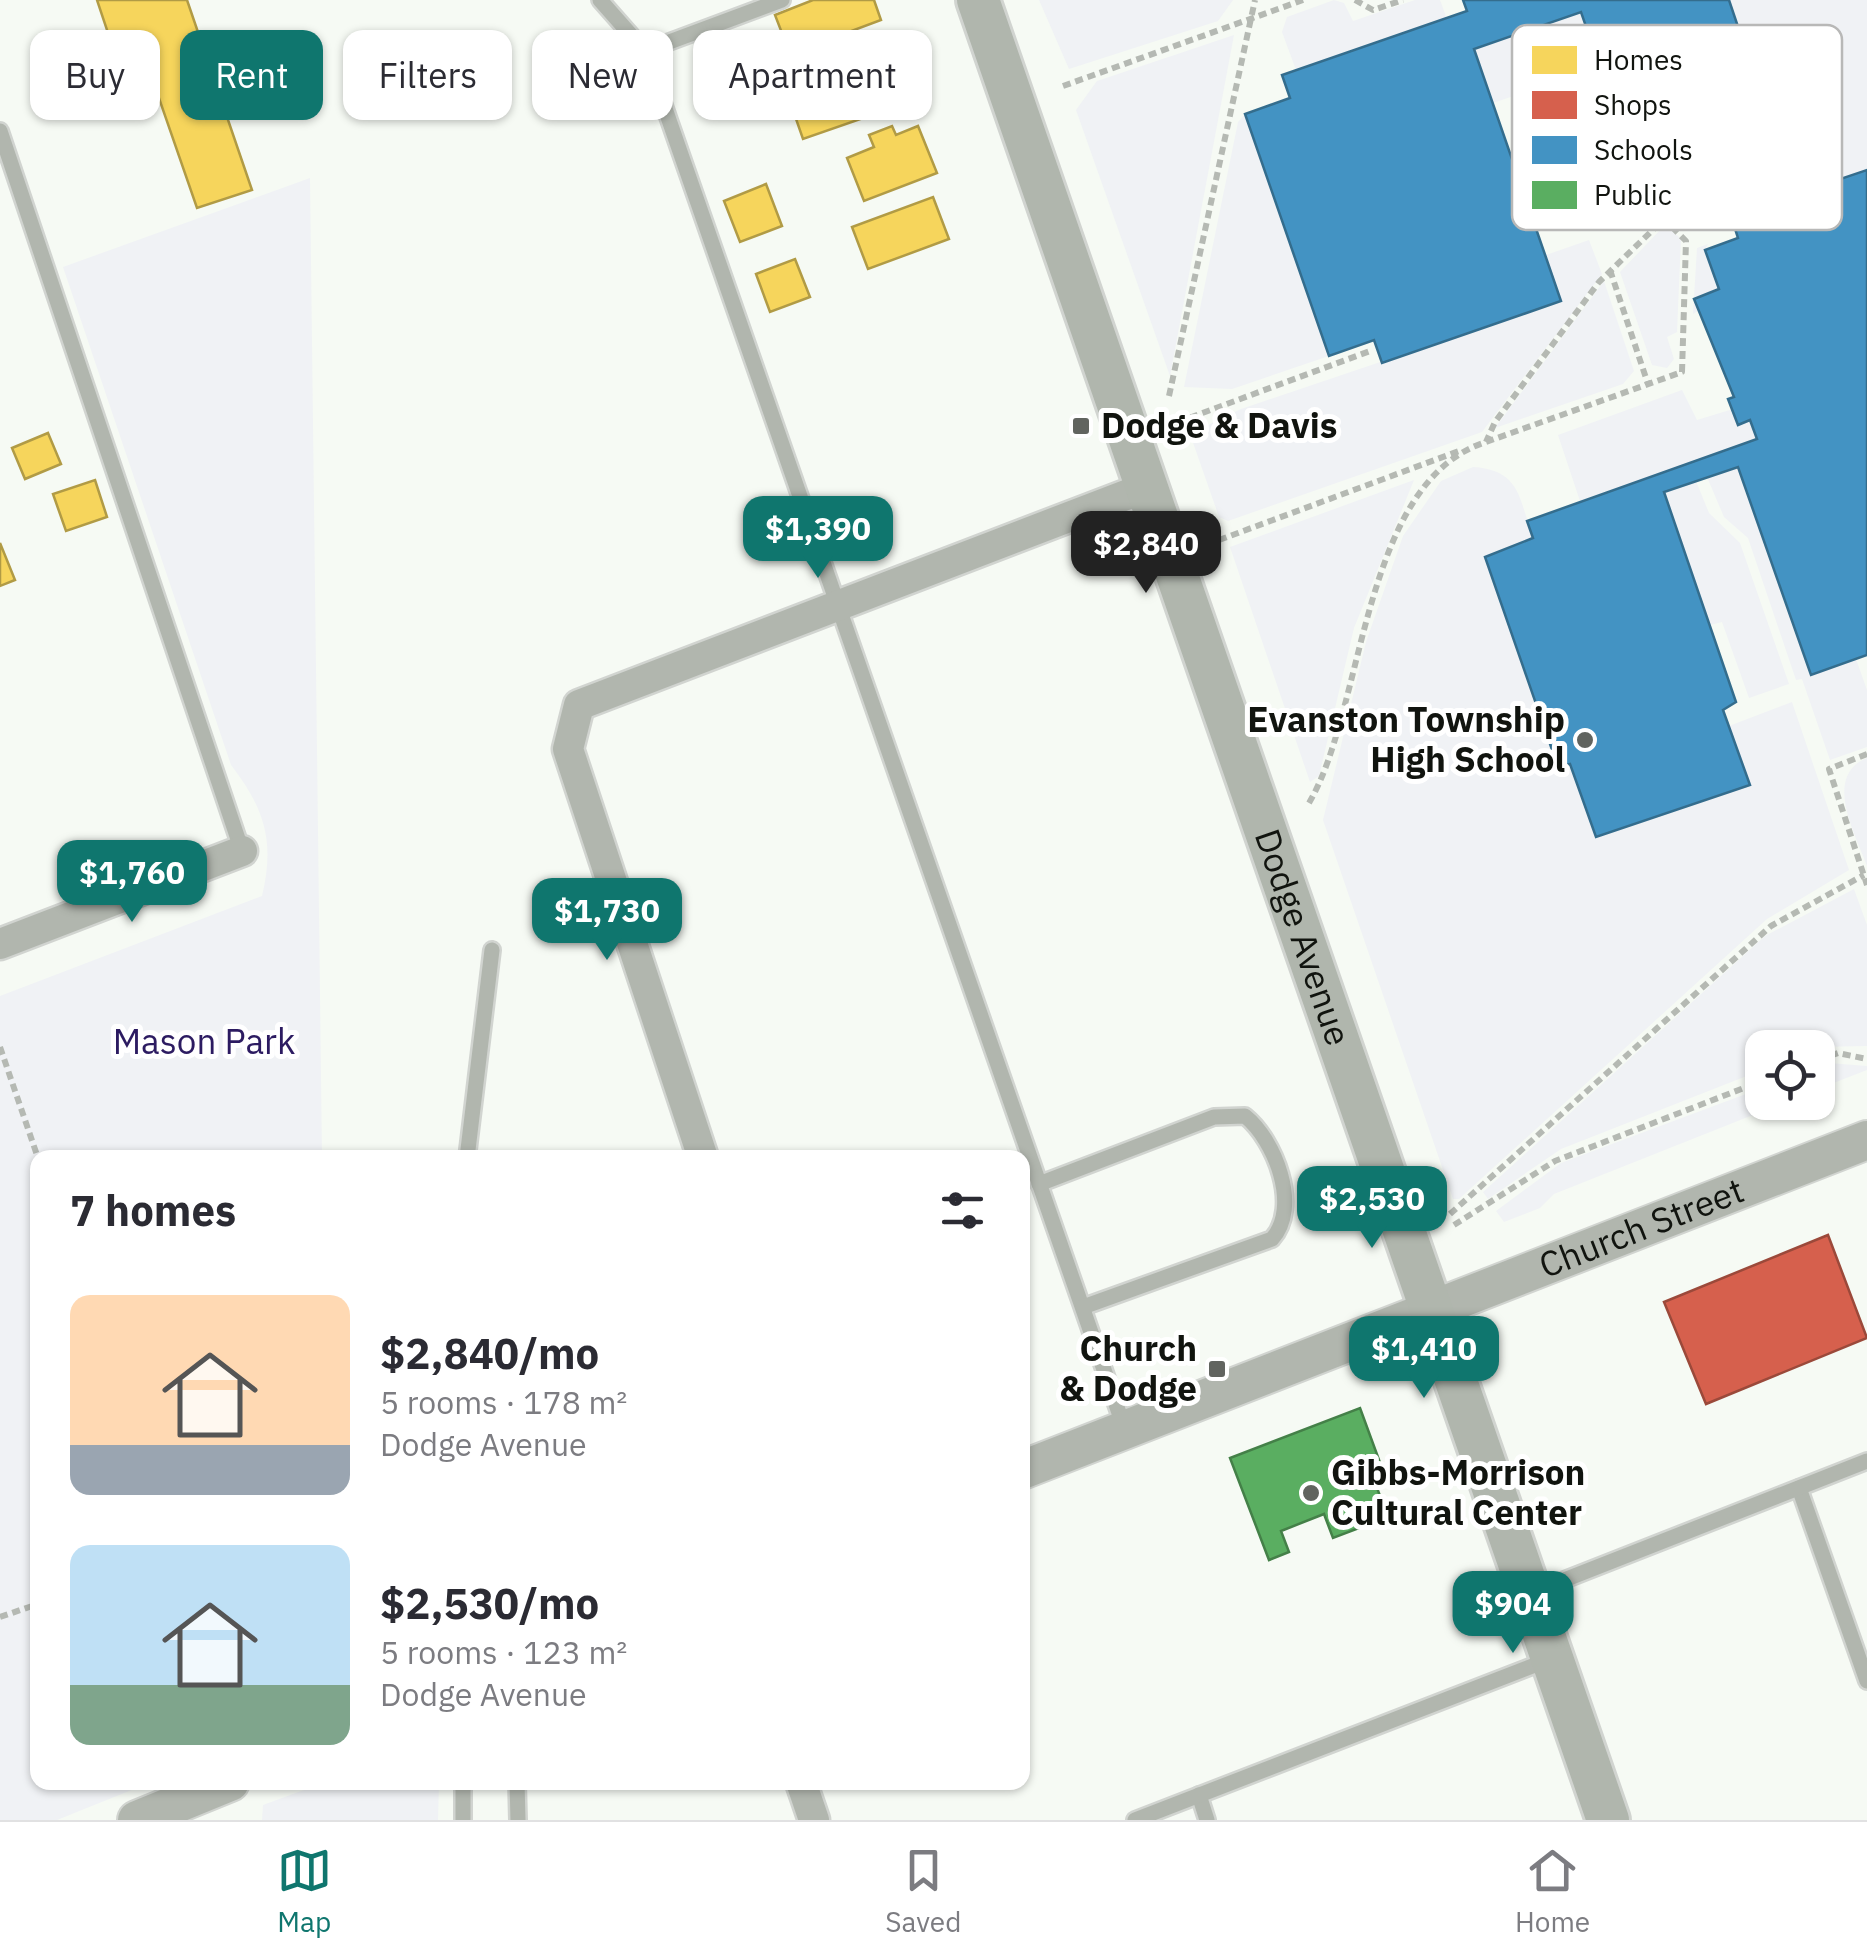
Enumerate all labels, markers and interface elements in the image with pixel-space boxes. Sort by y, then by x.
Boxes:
legend [1512,25,1842,230]
chip: Buy [30,30,160,120]
chip: Rent [180,30,323,120]
chip: Filters [343,30,512,120]
chip: New [532,30,673,120]
chip: Apartment [693,30,932,120]
text: Homes [1594,41,1683,78]
text: Shops [1594,86,1672,123]
text: Schools [1594,131,1693,168]
text: Public [1594,176,1672,213]
place label: Dodge & Davis [1101,402,1337,448]
marker: Dodge & Davis [1070,415,1092,437]
pin: $1,390 [737,496,899,581]
text: $1,390 [765,507,871,549]
pin: $2,840 [1065,511,1227,596]
text: $2,840 [1093,522,1199,564]
place label: Evanston Township High School [1247,696,1565,782]
marker: Evanston Township High School [1574,729,1596,751]
street label: Dodge Avenue [1245,823,1362,1051]
pin: $1,760 [51,840,213,925]
text: $1,760 [79,851,185,893]
pin: $1,730 [526,878,688,963]
text: $1,730 [554,889,660,931]
park label: Mason Park [113,1018,295,1064]
map controls [1745,1030,1835,1120]
button: locate [1745,1030,1835,1120]
pin: $2,530 [1291,1166,1453,1251]
street label: Church Street [1532,1166,1750,1288]
text: $2,530 [1319,1177,1425,1219]
text: 7 homes [70,1183,236,1238]
icon: filters [935,1183,990,1238]
pin: $1,410 [1343,1316,1505,1401]
place label: Church & Dodge [1059,1325,1197,1411]
text: $2,840/mo [380,1326,599,1381]
text: $1,410 [1371,1327,1477,1369]
icon: home [150,1335,270,1455]
marker: Church & Dodge [1206,1358,1228,1380]
text: 5 rooms · 178 m² [380,1381,627,1423]
text: Dodge Avenue [380,1423,587,1465]
place label: Gibbs-Morrison Cultural Center [1331,1449,1585,1535]
marker: Gibbs-Morrison Cultural Center [1300,1482,1322,1504]
pin: $904 [1454,1571,1572,1656]
text: $2,530/mo [380,1576,599,1631]
text: $904 [1475,1582,1551,1624]
icon: home [150,1585,270,1705]
text: 5 rooms · 123 m² [380,1631,627,1673]
text: Dodge Avenue [380,1673,587,1715]
tab: Map [277,1843,332,1940]
tab: Saved [885,1843,961,1940]
tab: Home [1515,1843,1590,1940]

